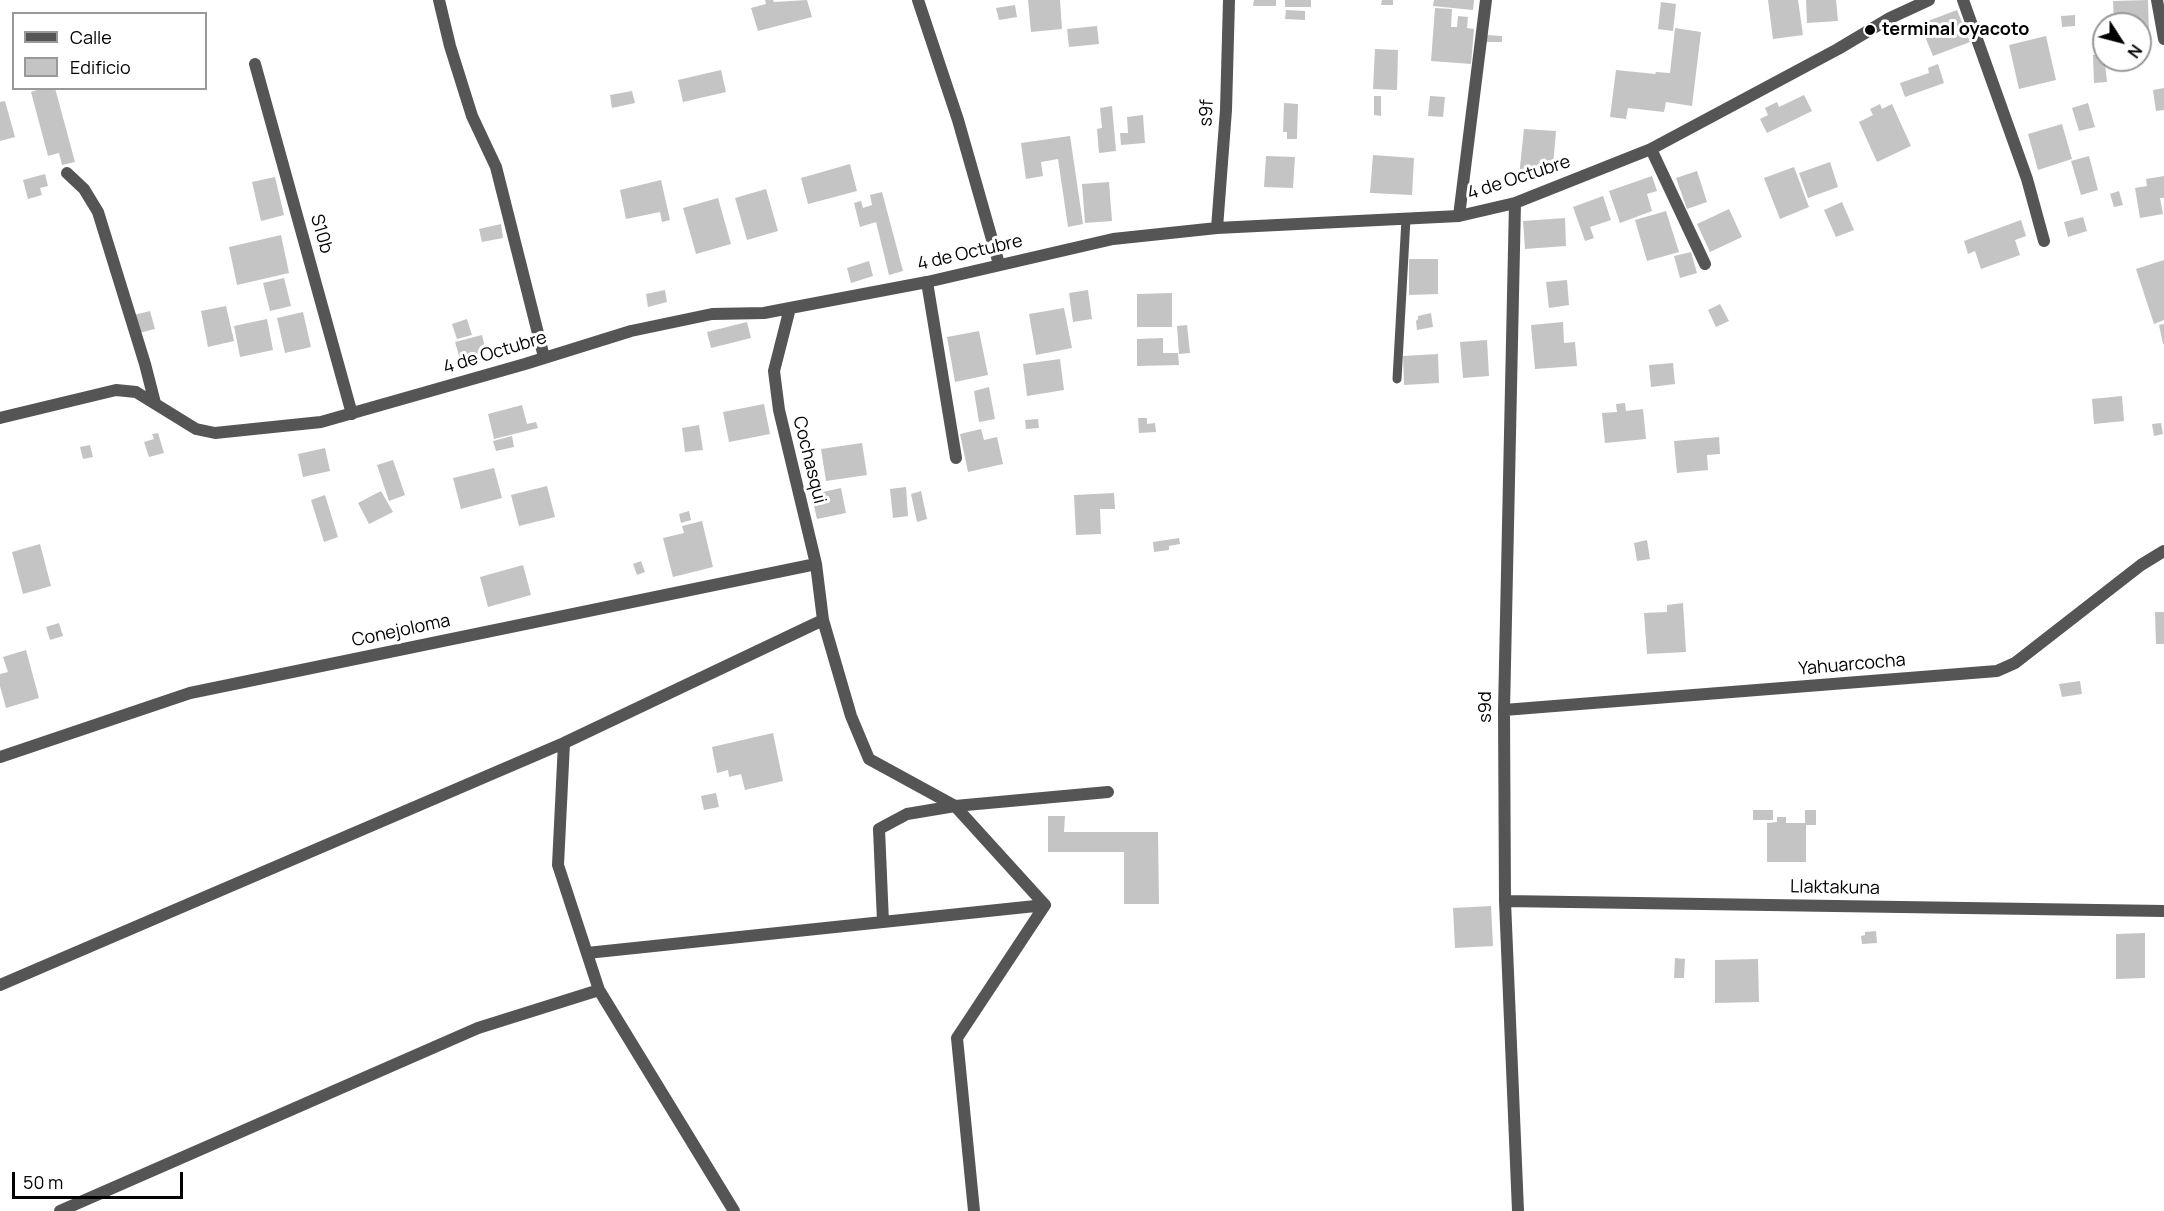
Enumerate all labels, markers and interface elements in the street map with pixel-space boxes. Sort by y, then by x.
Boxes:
legend [12,12,207,90]
north arrow [2092,12,2152,72]
place label: terminal oyacoto [1882,19,2029,41]
marker: terminal oyacoto [1863,23,1877,37]
text: Calle [70,25,112,49]
text: N [2123,40,2147,63]
text: Edificio [70,55,131,79]
street label: s9f [1196,99,1218,127]
street label: 4 de Octubre [1465,151,1573,205]
street label: S10b [305,212,337,256]
street label: 4 de Octubre [915,230,1025,276]
street label: 4 de Octubre [441,327,549,379]
street label: Cochasqui [788,414,830,506]
street label: Conejoloma [350,610,452,652]
street label: Yahuarcocha [1798,650,1906,680]
street label: s9d [1475,691,1497,723]
street label: Llaktakuna [1790,876,1880,900]
scale bar [15,1160,186,1198]
text: 50 m [23,1170,63,1194]

